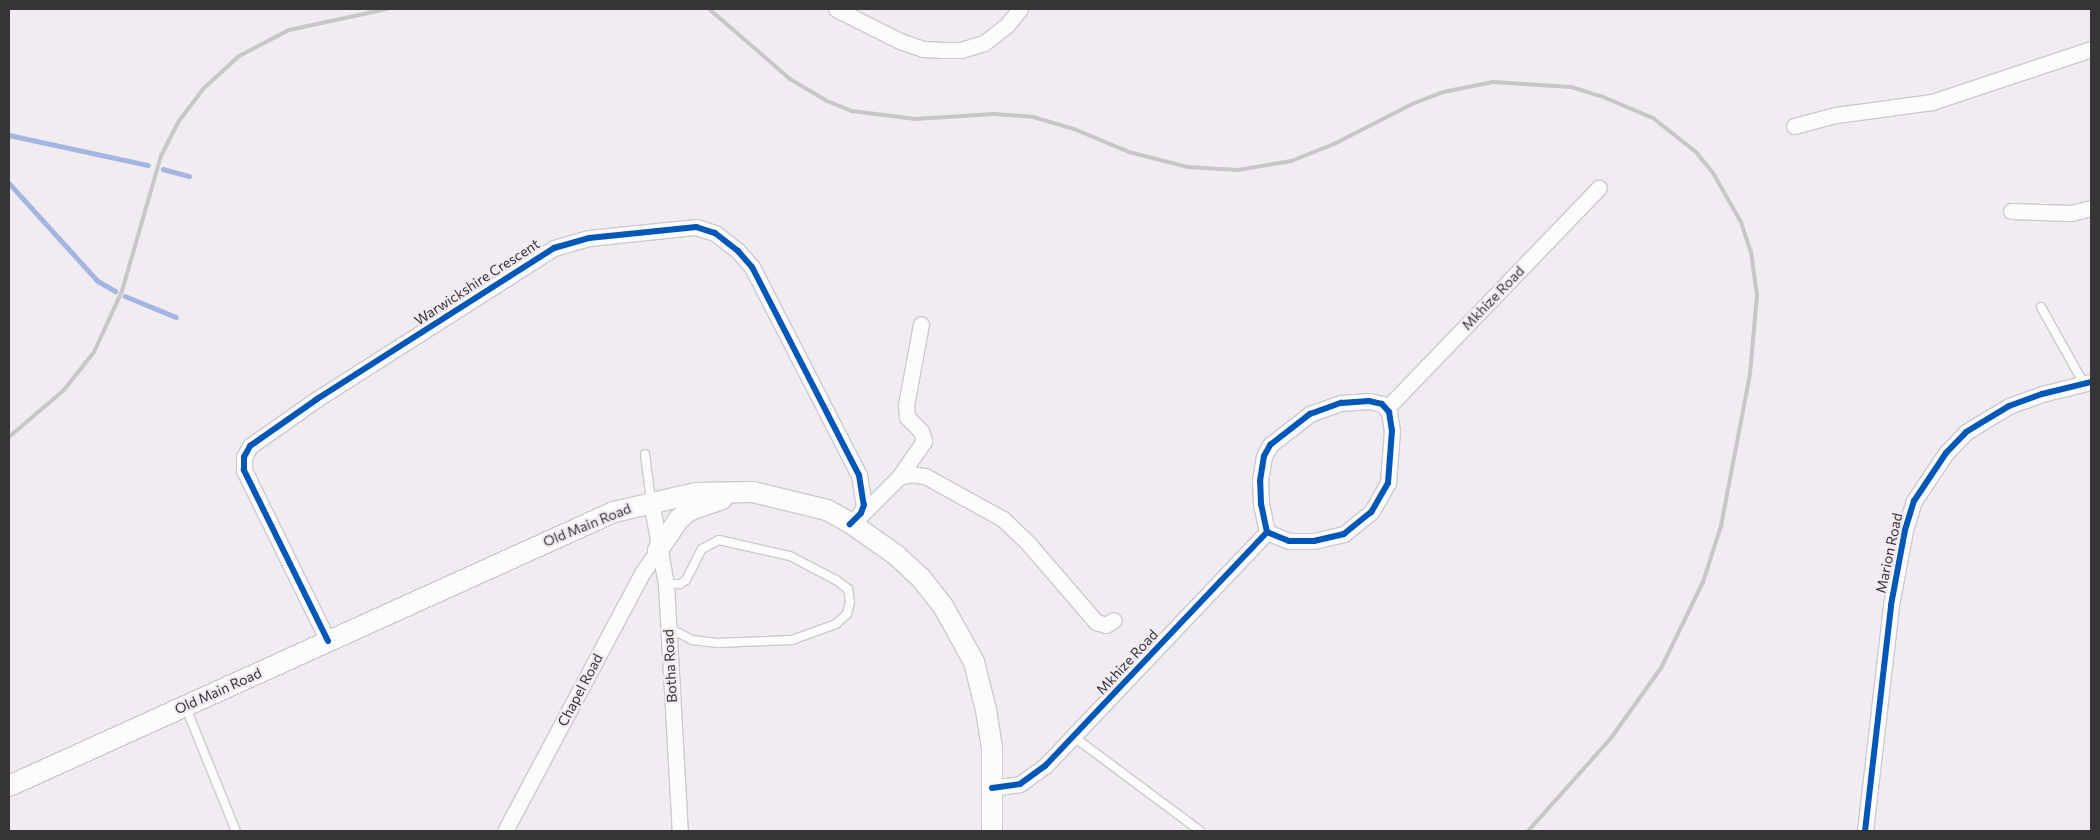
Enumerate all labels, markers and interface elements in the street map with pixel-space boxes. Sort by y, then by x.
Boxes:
street label: Warwickshire Crescent [411,235,543,329]
street label: Mkhize Road [1458,263,1528,333]
street label: Old Main Road [541,500,633,550]
street label: Marion Road [1872,511,1906,595]
street label: Mkhize Road [1093,626,1161,698]
street label: Botha Road [660,629,680,703]
street label: Chapel Road [554,651,606,729]
street label: Old Main Road [172,664,264,718]

